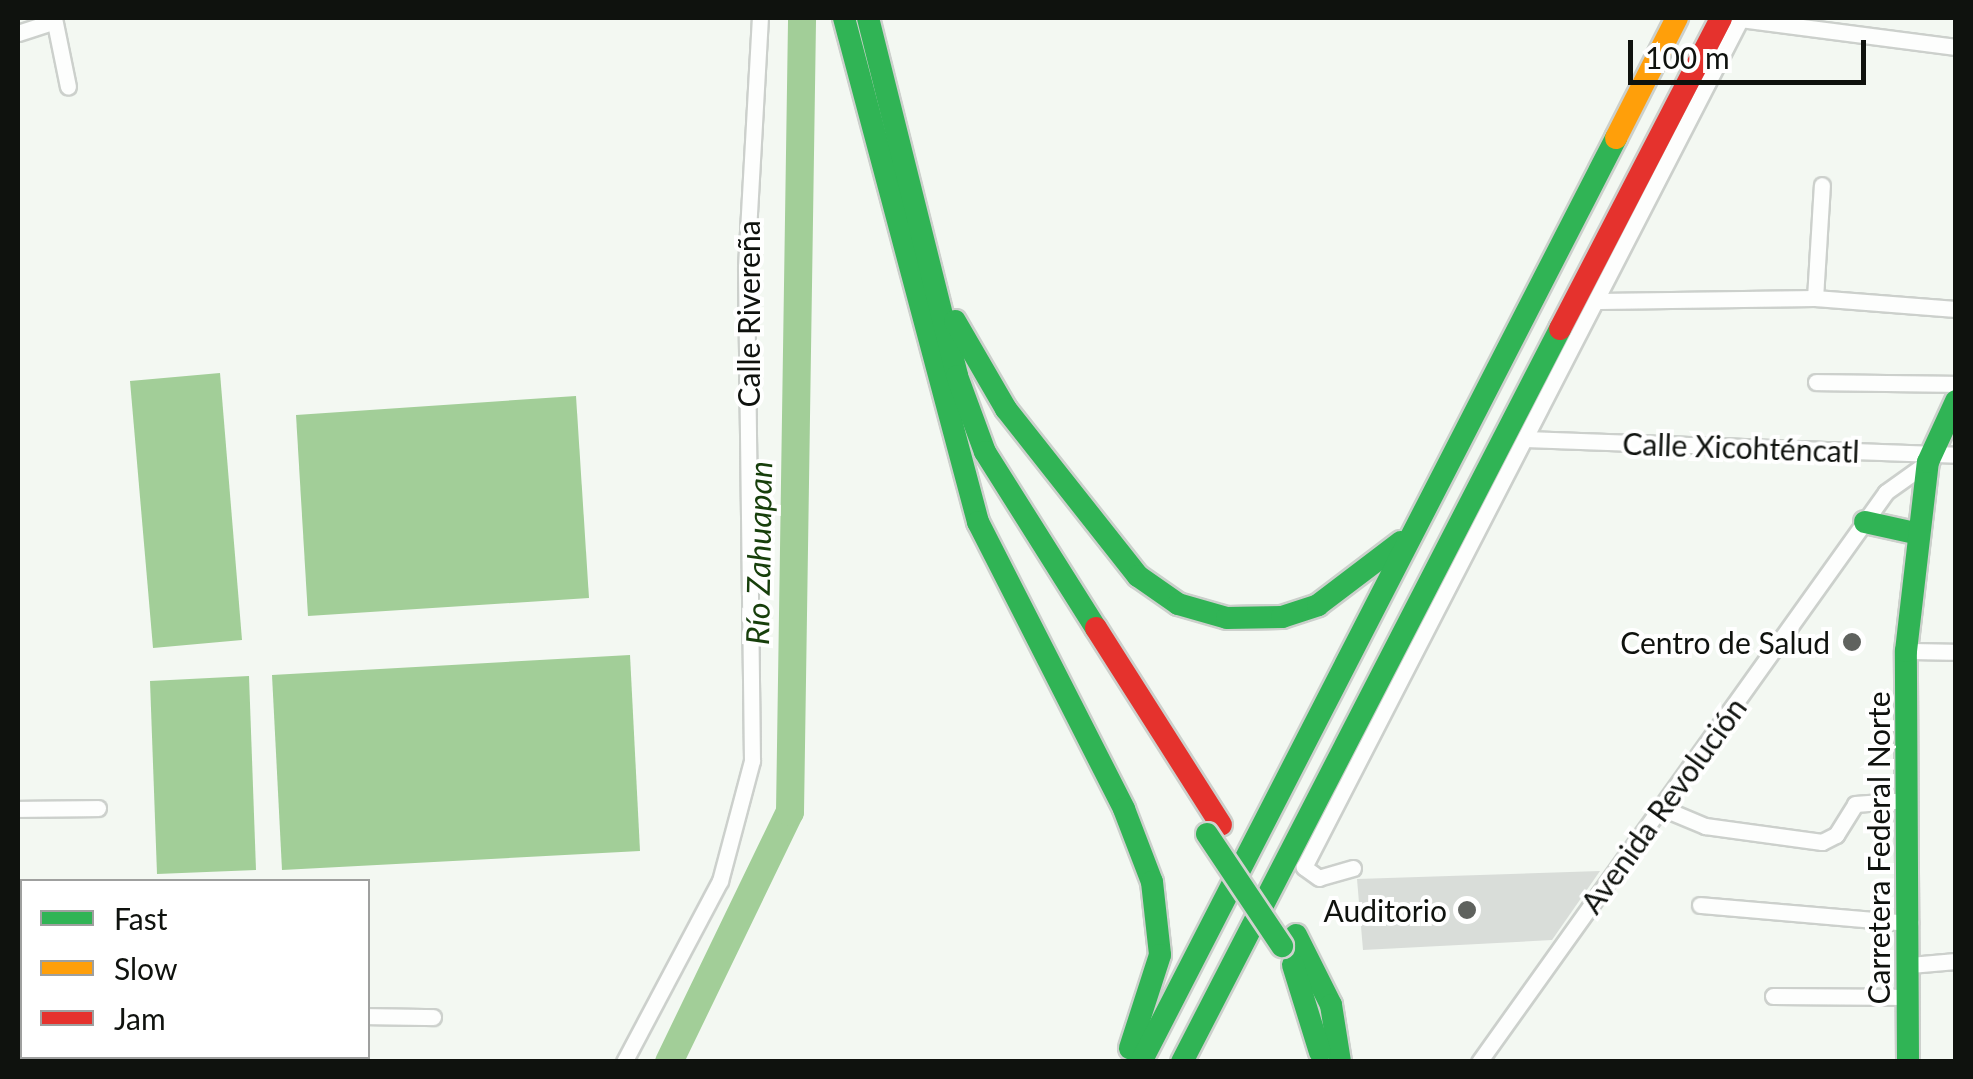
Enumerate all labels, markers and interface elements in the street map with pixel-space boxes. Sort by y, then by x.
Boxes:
scale bar [1633,20,1870,82]
text: 100 m [1645,39,1730,75]
street label: Calle Rivereña [730,220,766,408]
street label: Calle Xicohténcatl [1622,425,1860,469]
water label: Río Zahuapan [738,461,780,645]
place label: Centro de Salud [1620,624,1830,660]
marker: Centro de Salud [1839,629,1865,655]
street label: Avenida Revolución [1573,690,1753,920]
street label: Carretera Federal Norte [1860,691,1896,1005]
legend [20,879,370,1059]
place label: Auditorio [1324,892,1447,928]
marker: Auditorio [1456,899,1478,921]
text: Fast [114,900,168,936]
text: Slow [114,950,177,986]
text: Jam [114,1000,166,1036]

